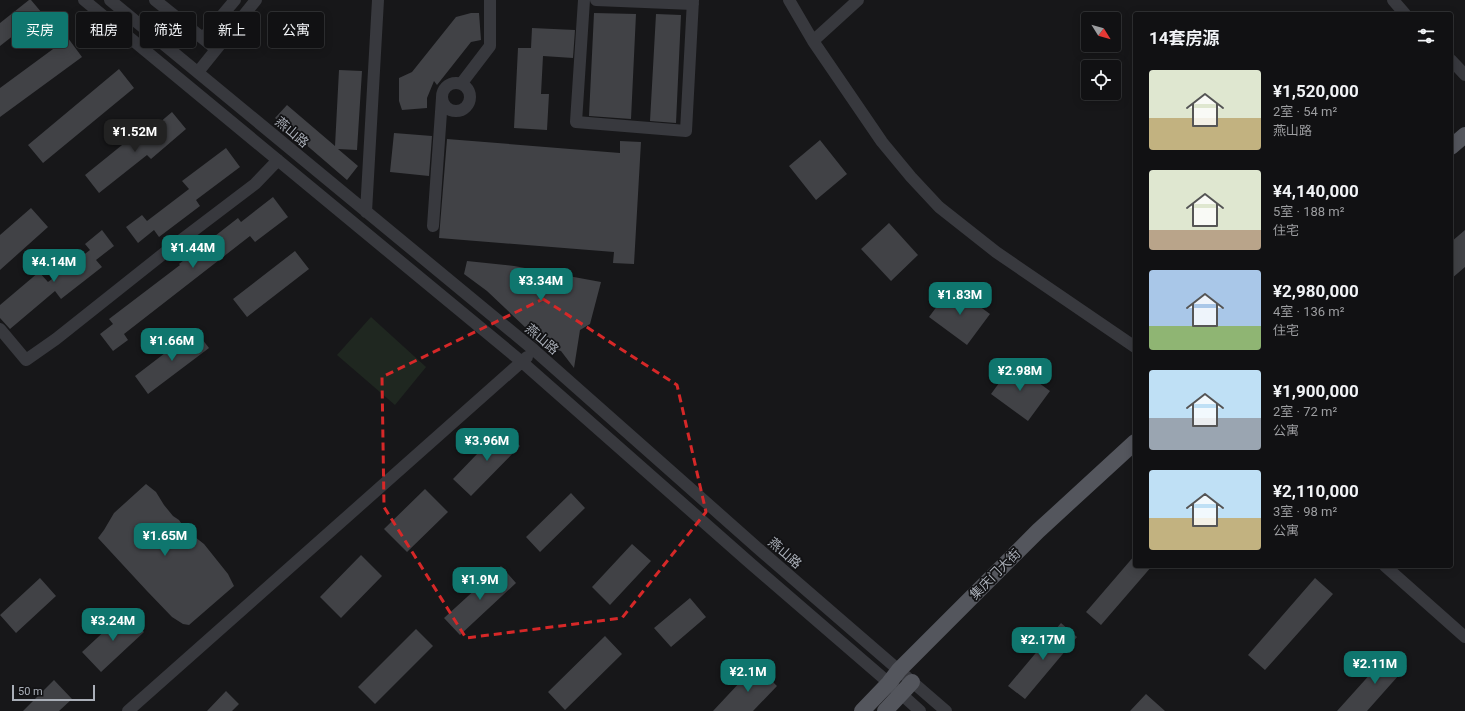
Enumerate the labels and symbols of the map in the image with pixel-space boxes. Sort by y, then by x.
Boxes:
north arrow [1081,12,1121,52]
street label: 燕山路 [272,114,312,150]
pin: ¥1.52M [102,119,168,153]
pin: ¥1.44M [160,235,226,269]
pin: ¥4.14M [21,249,87,283]
pin: ¥3.34M [508,268,574,302]
pin: ¥1.83M [927,282,993,316]
street label: 燕山路 [522,321,562,357]
pin: ¥1.66M [139,328,205,362]
pin: ¥2.98M [987,358,1053,392]
pin: ¥3.96M [454,428,520,462]
pin: ¥1.65M [132,523,198,557]
street label: 燕山路 [765,535,805,571]
street label: 集庆门大街 [967,546,1023,602]
pin: ¥1.9M [452,567,508,601]
pin: ¥3.24M [80,608,146,642]
pin: ¥2.17M [1010,627,1076,661]
pin: ¥2.11M [1342,651,1408,685]
pin: ¥2.1M [720,659,776,693]
scale bar [12,683,95,702]

